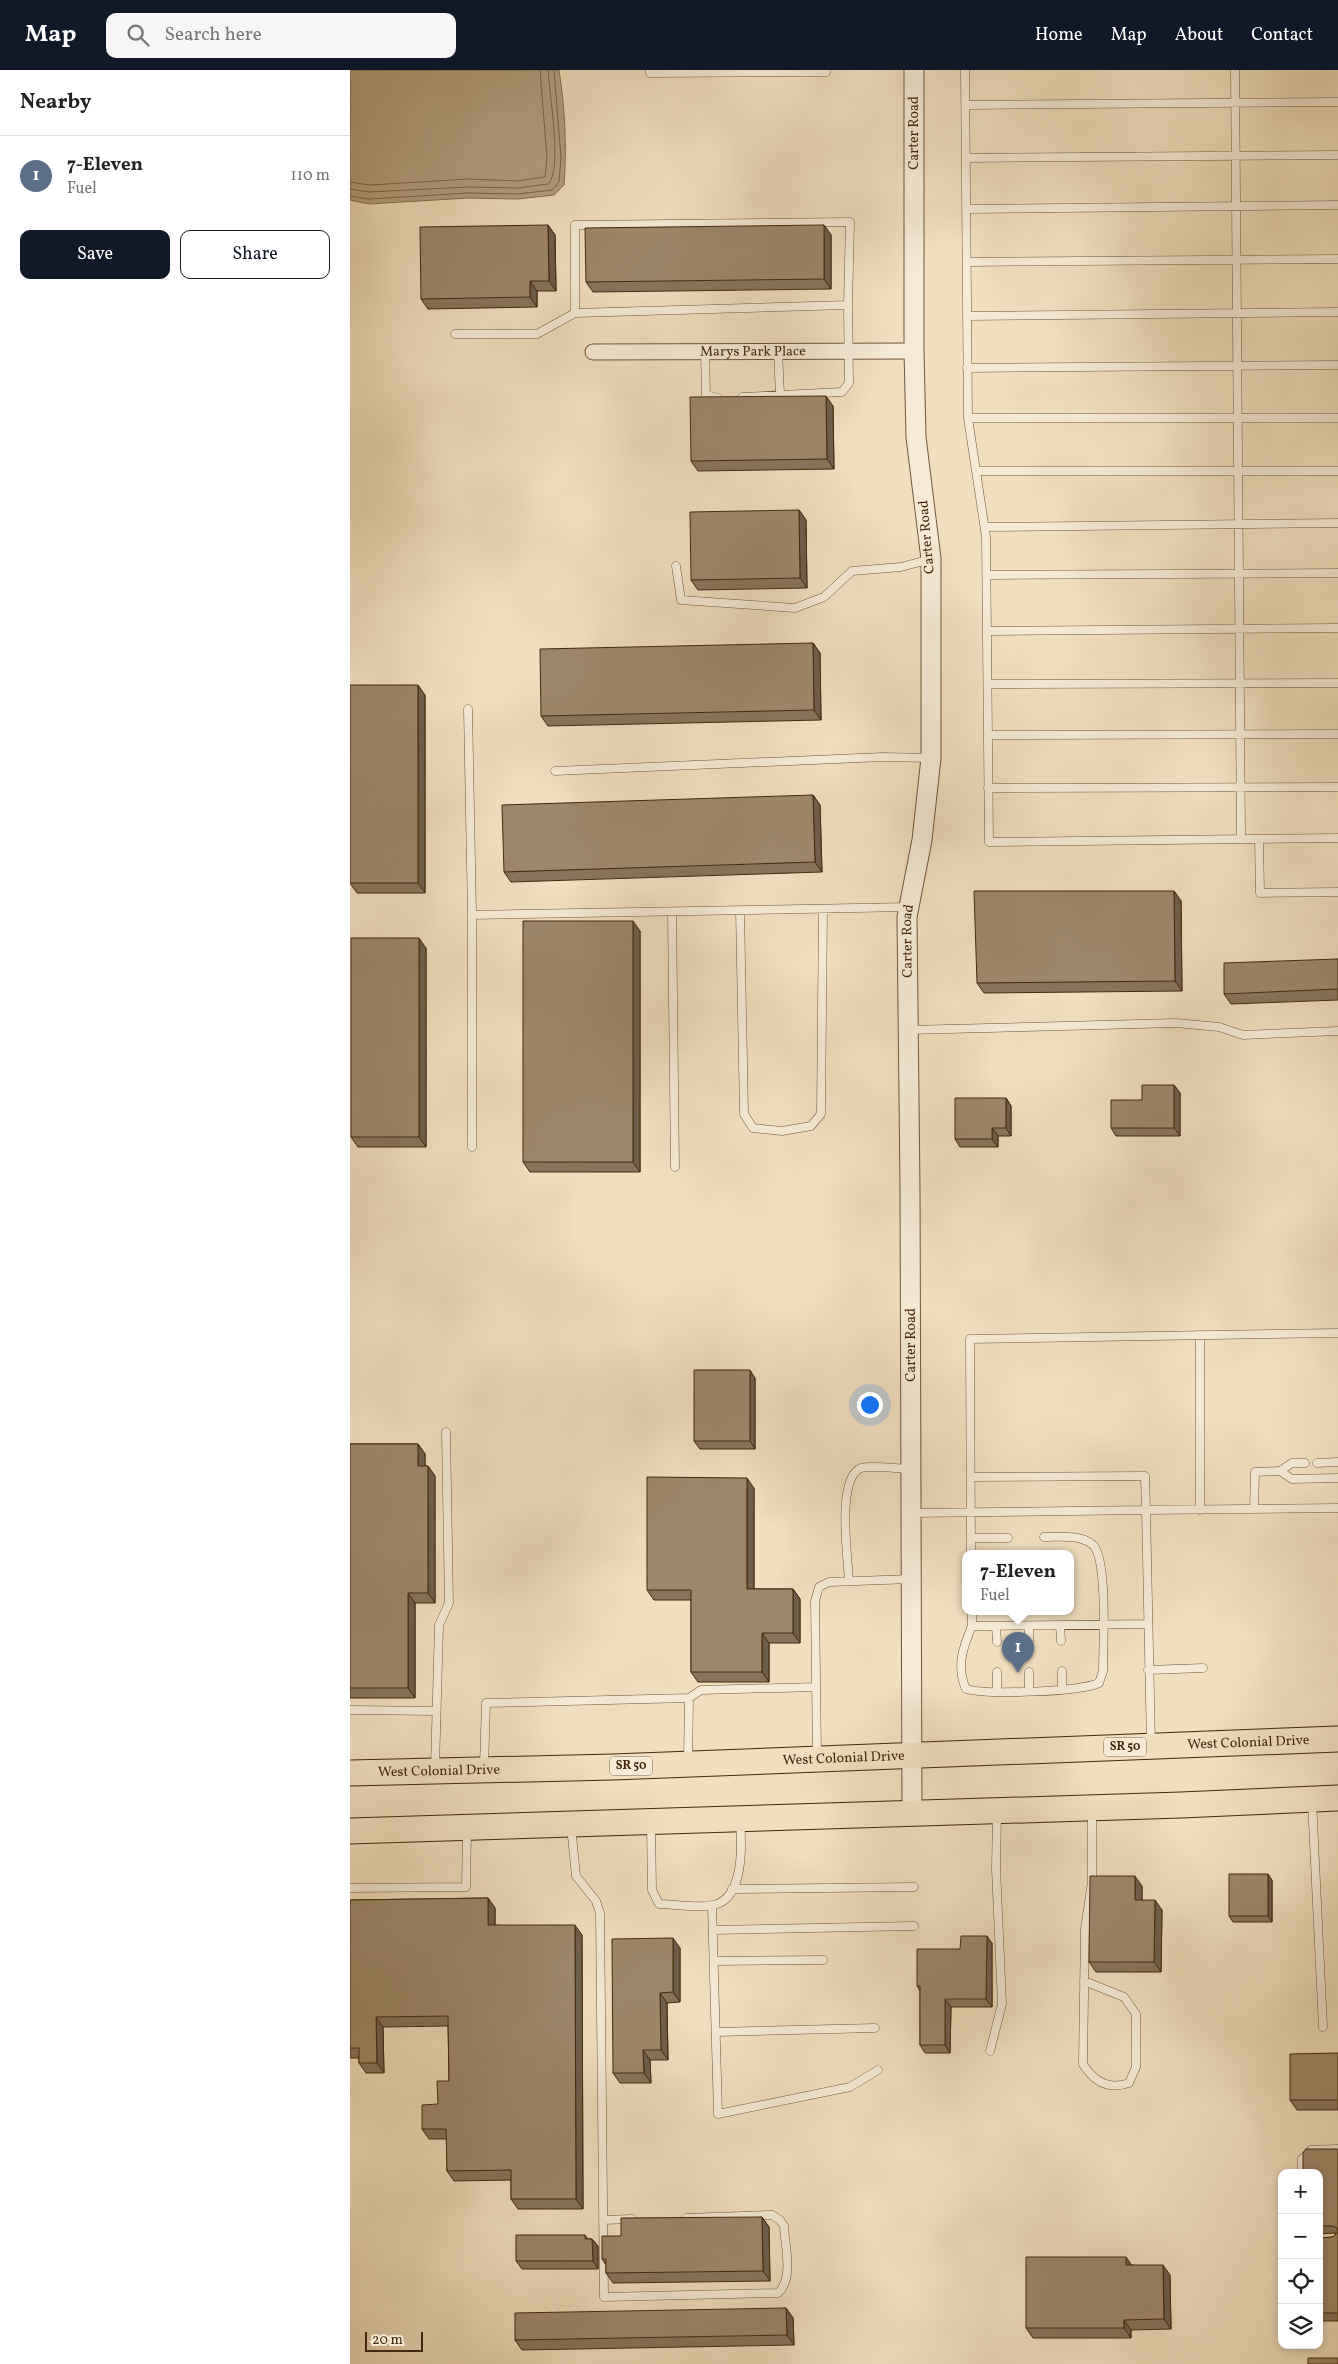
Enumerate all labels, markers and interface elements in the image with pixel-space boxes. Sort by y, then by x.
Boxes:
search box [106,13,456,58]
text: Map [25,18,76,52]
icon: search [124,21,152,49]
text: Search here [164,22,262,48]
text: Home [1035,23,1083,48]
text: Map [1111,23,1147,48]
text: About [1175,23,1223,48]
text: Contact [1251,23,1313,48]
text: Nearby [20,88,91,117]
street label: Carter Road [905,96,924,170]
text: 7-Eleven [67,152,143,178]
text: 1 [33,165,39,187]
text: 110 m [291,165,330,187]
text: Fuel [67,178,97,200]
button: Save [20,230,170,279]
button: Share [180,230,330,279]
street label: Marys Park Place [700,342,806,361]
street label: Carter Road [914,499,940,575]
street label: Carter Road [897,902,919,978]
street label: Carter Road [902,1308,921,1382]
your location [857,1392,883,1418]
popup [962,1550,1074,1615]
text: 7-Eleven [980,1559,1056,1585]
text: Fuel [980,1585,1010,1607]
pin: 1 [1002,1632,1034,1673]
street label: West Colonial Drive [1187,1731,1310,1754]
road number: SR 50 [1104,1738,1146,1756]
street label: West Colonial Drive [782,1746,906,1770]
road number: SR 50 [610,1756,652,1775]
street label: West Colonial Drive [378,1760,501,1782]
map controls [1278,2169,1323,2349]
button: + [1278,2169,1323,2214]
button: − [1278,2214,1323,2259]
button: locate [1278,2259,1323,2304]
button: layers [1278,2304,1323,2349]
scale bar [365,2329,422,2352]
text: 20 m [372,2331,403,2350]

